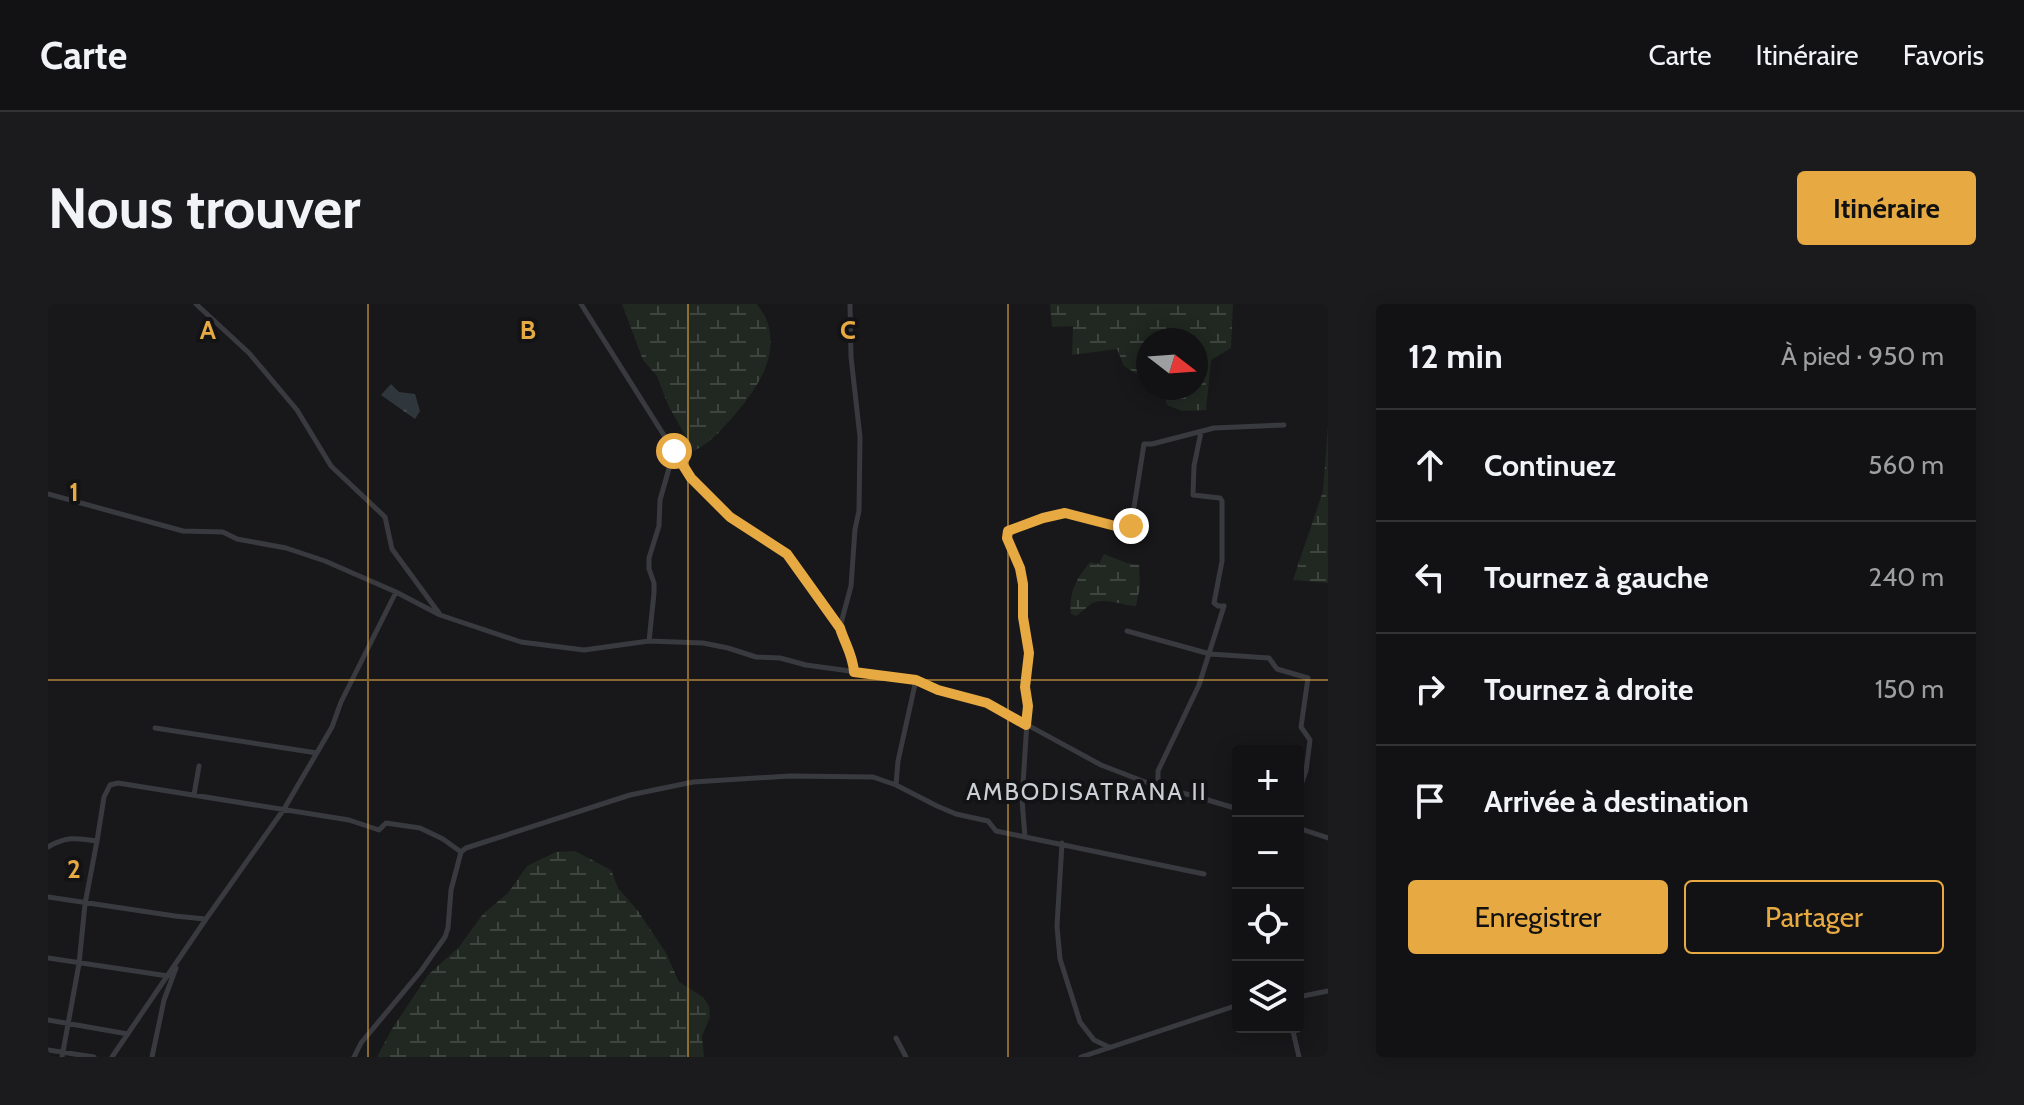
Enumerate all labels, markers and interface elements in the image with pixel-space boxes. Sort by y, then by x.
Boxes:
text: Carte [40,32,127,79]
text: Carte [1648,38,1712,72]
text: Itinéraire [1756,38,1859,72]
text: Favoris [1903,38,1984,72]
button: Itinéraire [1797,171,1976,245]
text: Nous trouver [48,174,361,242]
text: A [200,314,217,346]
text: B [520,314,536,346]
text: C [840,314,856,346]
north arrow [1136,328,1208,400]
text: 12 min [1408,335,1503,377]
text: À pied · 950 m [1781,340,1944,372]
route start [656,433,692,469]
icon: ahead [1408,443,1452,487]
text: Continuez [1484,447,1616,484]
text: 560 m [1868,449,1944,481]
text: 1 [69,476,79,508]
route end [1113,508,1149,544]
icon: left [1408,555,1452,599]
text: Tournez à gauche [1484,559,1709,596]
text: 240 m [1869,561,1944,593]
icon: right [1408,667,1452,711]
text: Tournez à droite [1484,671,1693,708]
text: 150 m [1875,673,1944,705]
map controls [1232,745,1304,1033]
button: + [1232,745,1304,817]
district label: AMBODISATRANA II [966,777,1208,806]
icon: arrive [1408,779,1452,823]
text: Arrivée à destination [1484,783,1749,820]
button: − [1232,817,1304,889]
text: 2 [67,853,81,885]
button: Enregistrer [1408,880,1668,954]
button: Partager [1684,880,1944,954]
button: locate [1232,889,1304,961]
button: layers [1232,961,1304,1033]

